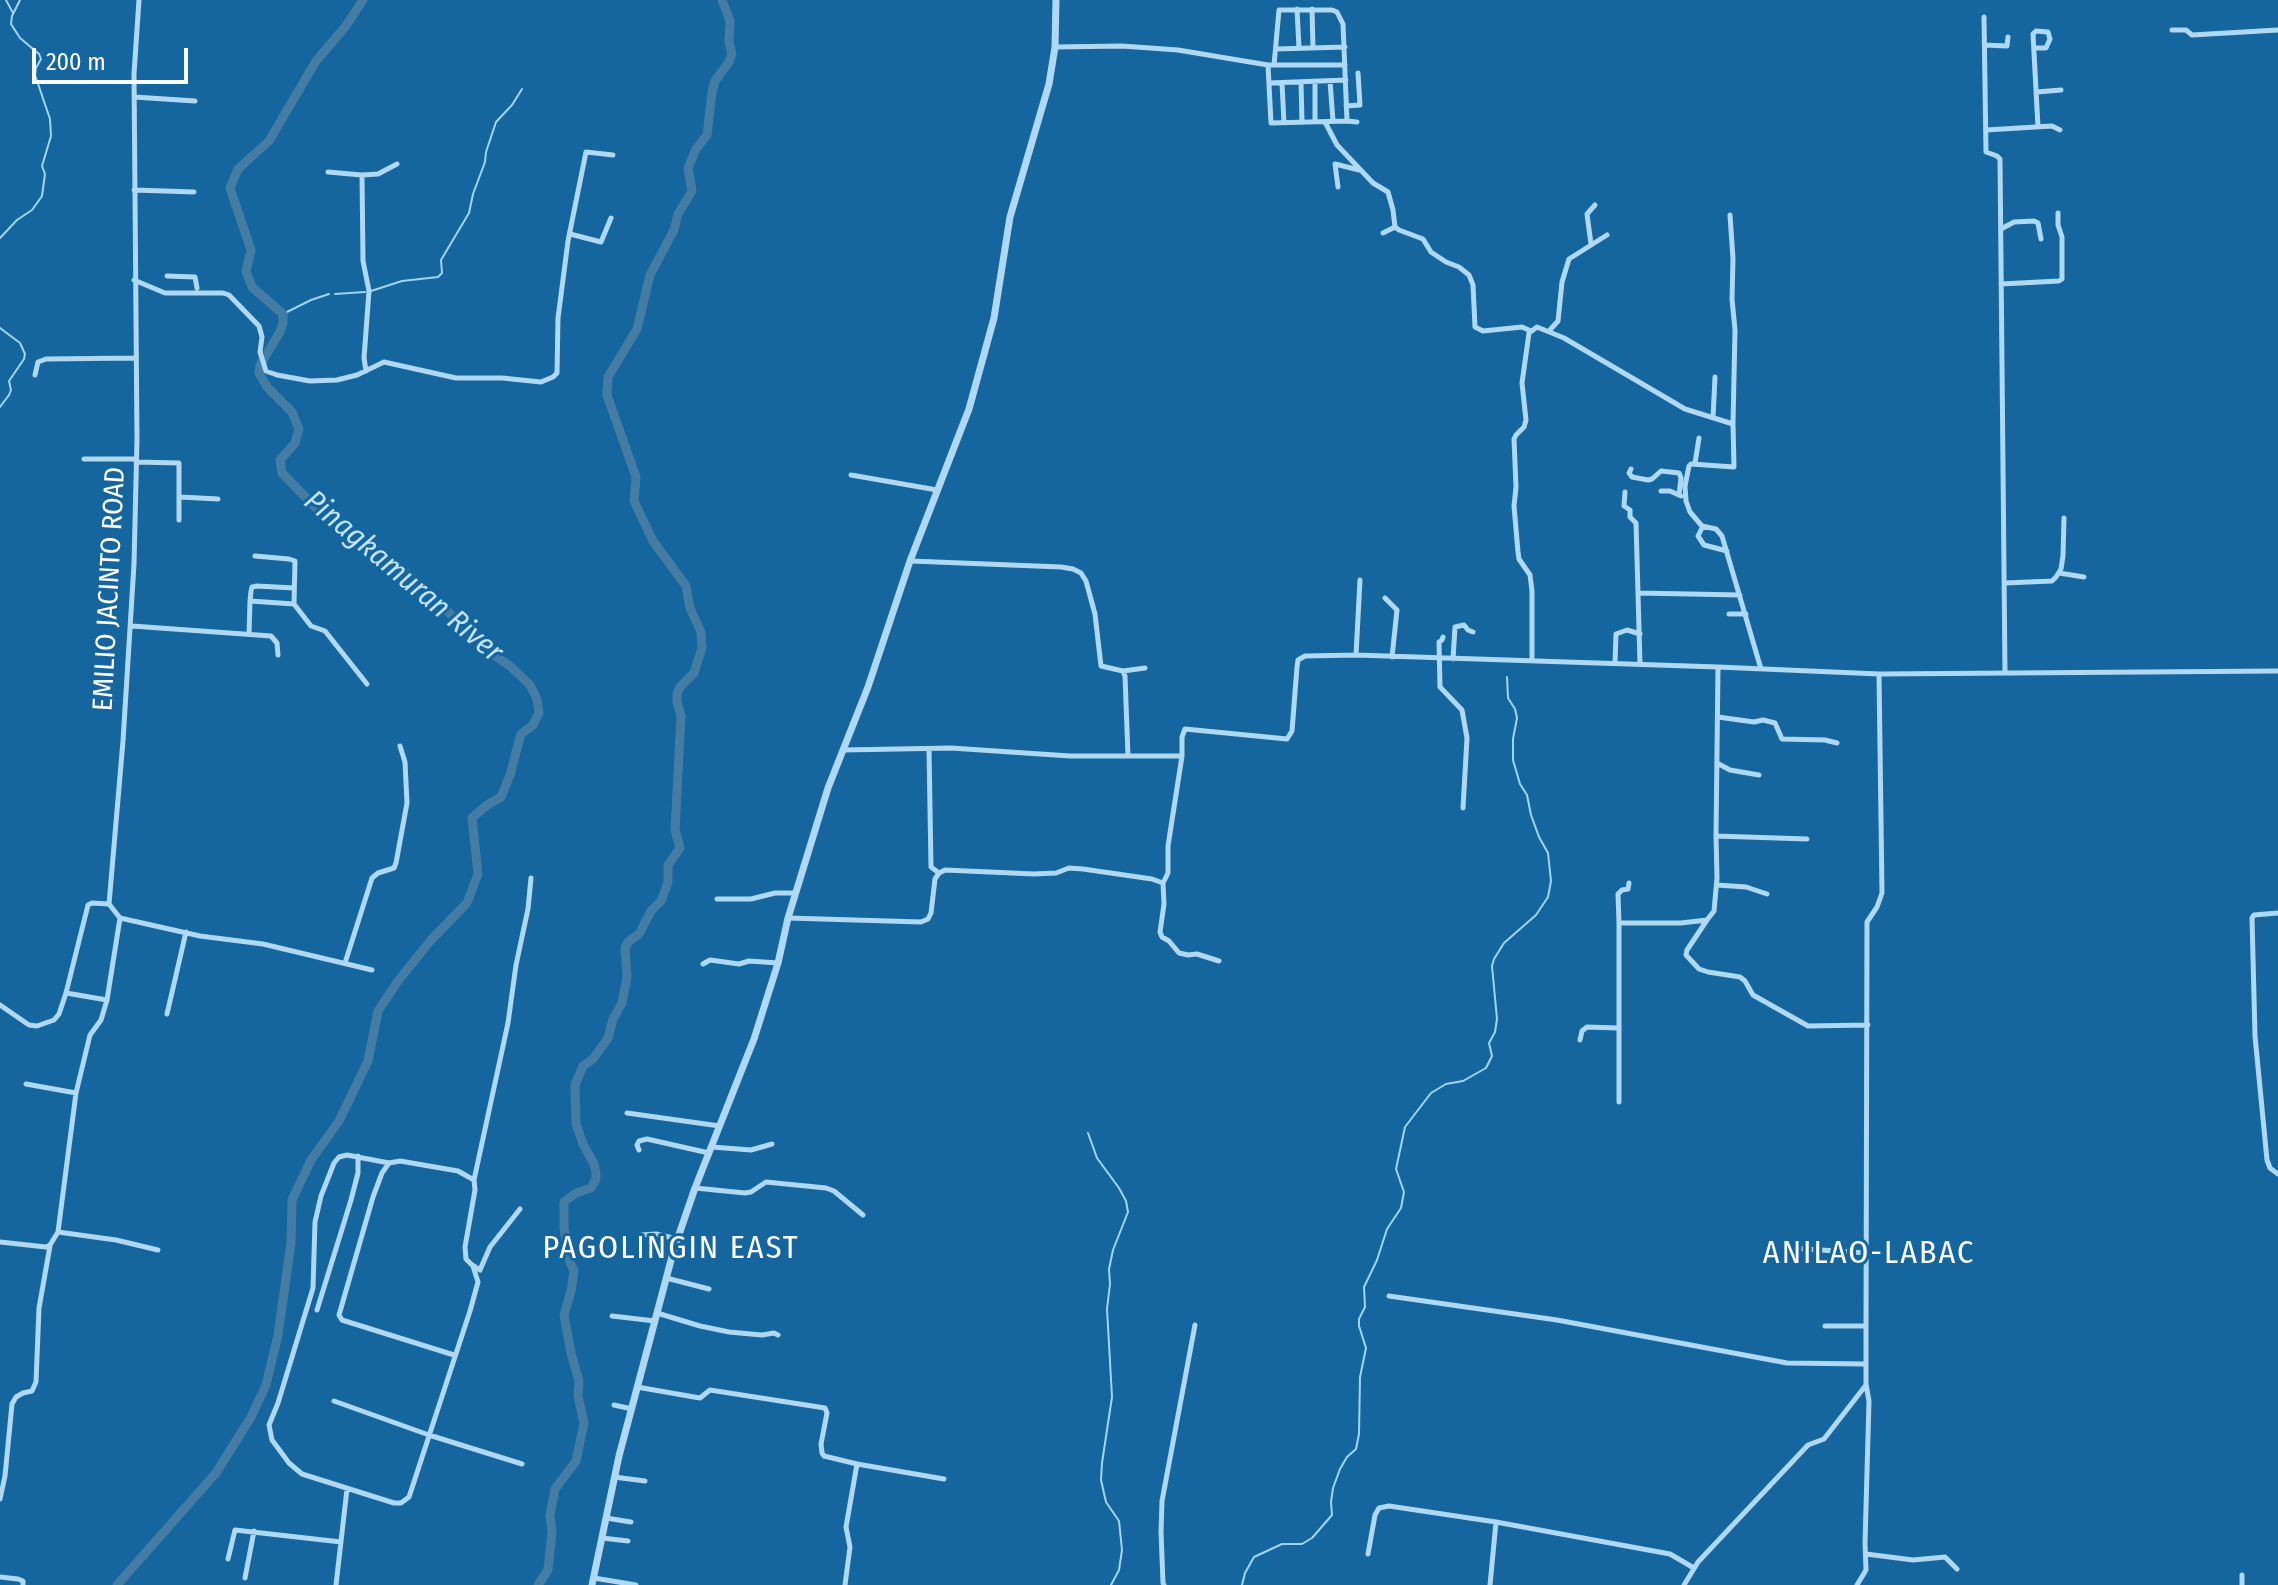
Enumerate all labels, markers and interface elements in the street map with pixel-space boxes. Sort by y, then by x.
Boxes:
scale bar [36,32,192,82]
text: 200 m [46,48,106,76]
street label: EMILIO JACINTO ROAD [87,466,133,712]
water label: Pinagkamuran River [296,484,510,670]
district label: PAGOLINGIN EAST [542,1230,800,1268]
district label: ANILAO-LABAC [1763,1235,1975,1273]

